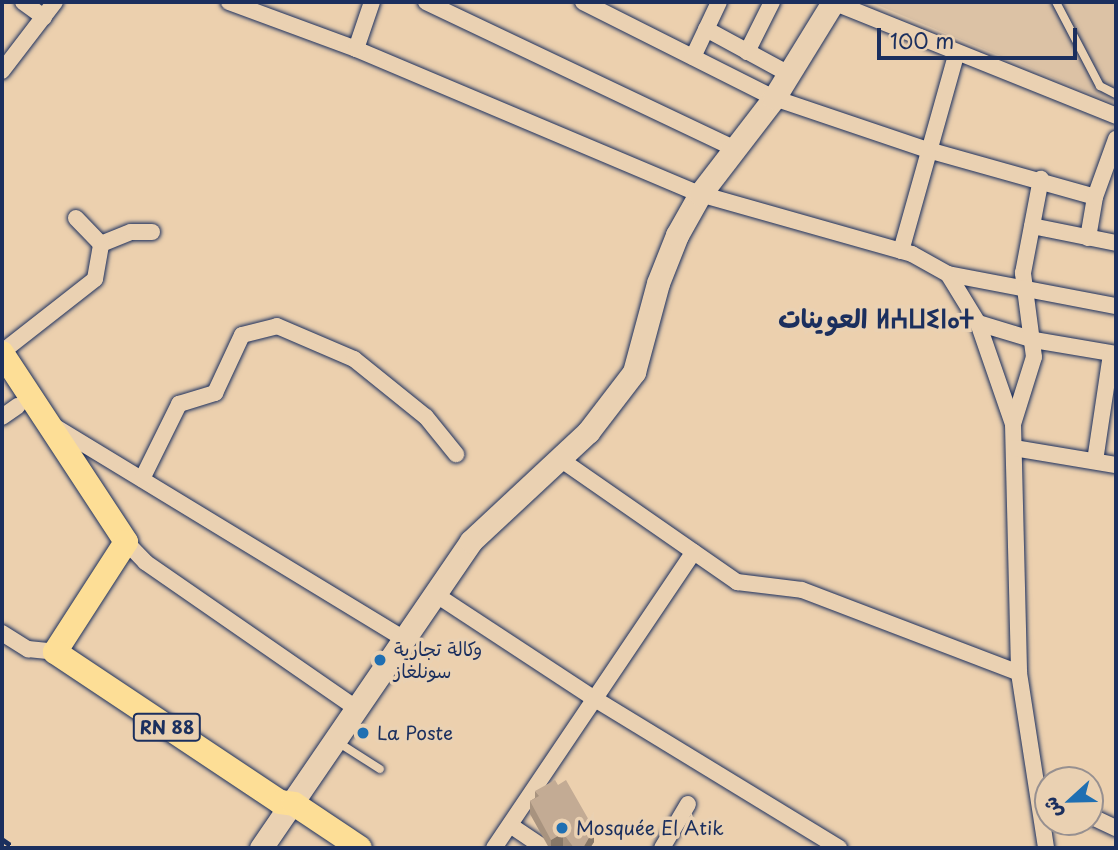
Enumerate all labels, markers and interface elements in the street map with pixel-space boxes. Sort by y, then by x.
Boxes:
scale bar [880,14,1080,58]
text: 100 m [890,24,954,56]
district label: العوينات ⵍⵄⵡⵉⵏⴰⵜ [778,302,974,334]
place label: وكالة تجارية سونلغاز [394,638,482,682]
marker: وكالة تجارية سونلغاز [372,652,388,668]
road number: RN 88 [132,712,202,742]
place label: La Poste [377,722,454,744]
marker: La Poste [355,725,371,741]
north arrow [1034,766,1104,836]
text: ش [1034,793,1068,823]
place label: Mosquée El Atik [576,817,725,839]
marker: Mosquée El Atik [554,820,570,836]

